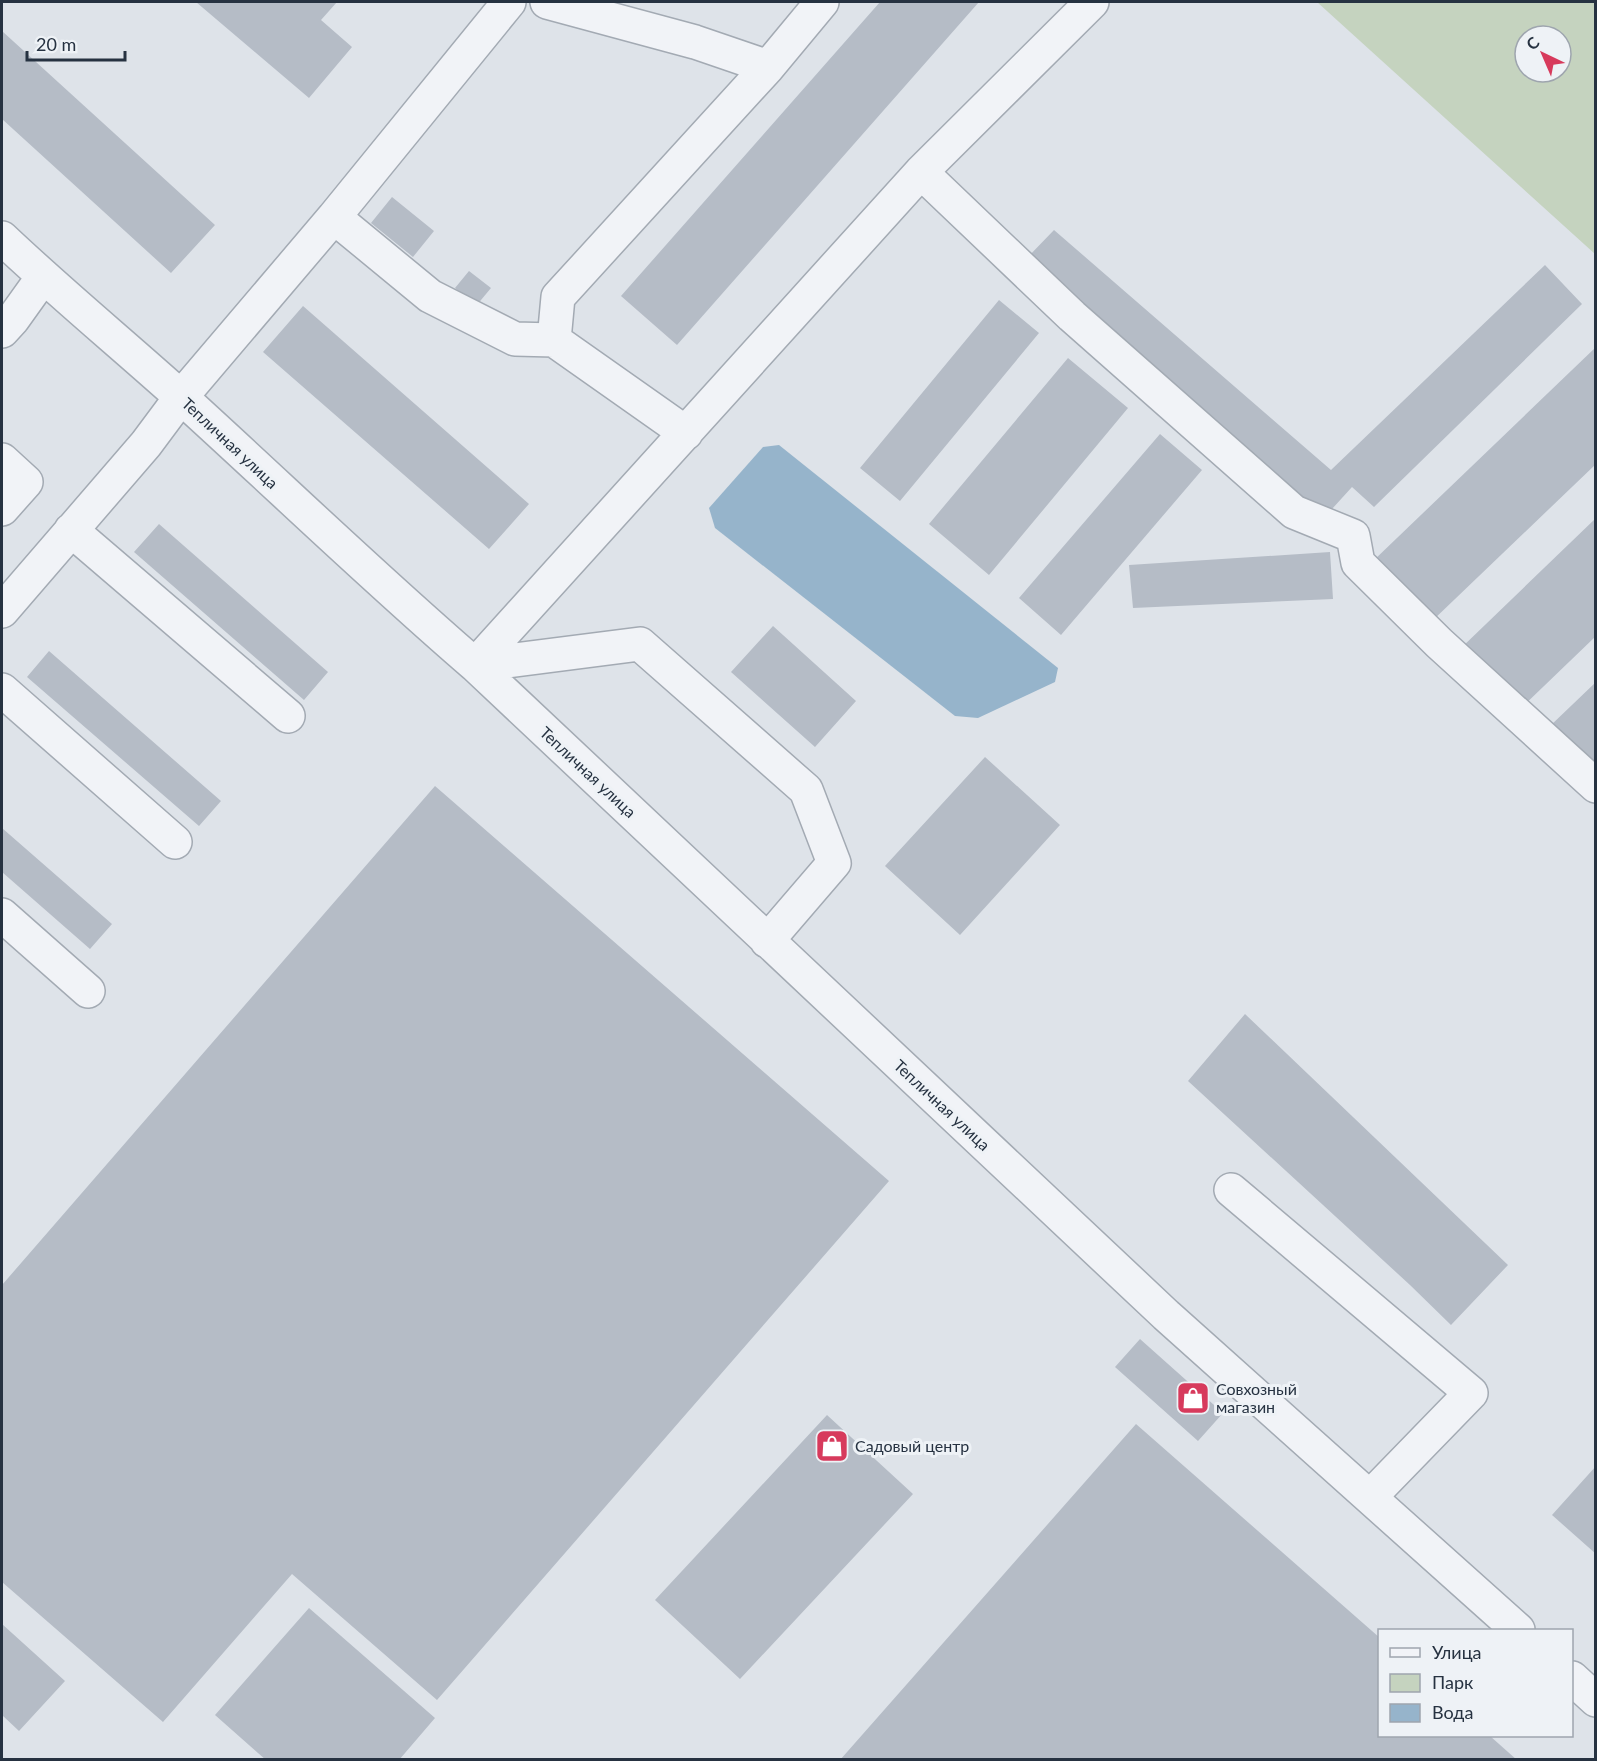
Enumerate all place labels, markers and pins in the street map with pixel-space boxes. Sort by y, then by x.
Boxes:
place label: Совхозный магазин [1216,1379,1297,1416]
shop icon: Совхозный магазин [1175,1380,1211,1416]
shop icon: Садовый центр [814,1428,850,1464]
place label: Садовый центр [855,1436,969,1455]

